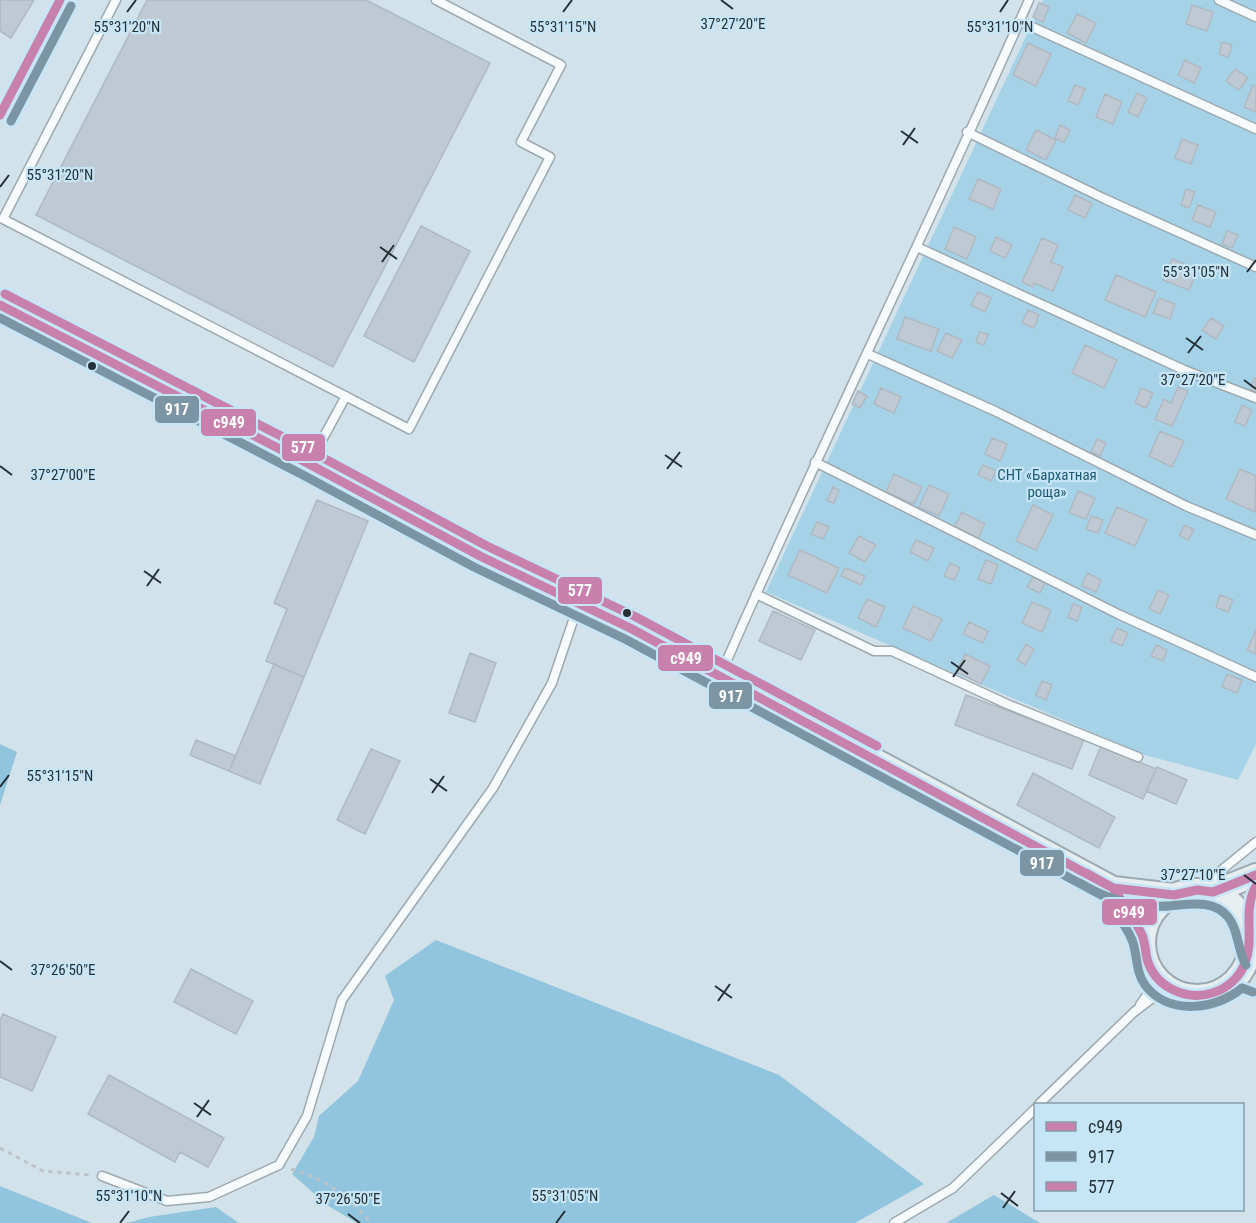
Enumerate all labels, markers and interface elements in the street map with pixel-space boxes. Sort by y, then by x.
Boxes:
text: 37°27'20"E [701,15,765,33]
text: 55°31'20"N [94,18,160,36]
text: 55°31'15"N [530,18,596,36]
text: 55°31'10"N [967,18,1033,36]
text: 55°31'20"N [27,166,93,184]
text: 55°31'05"N [1163,263,1229,281]
unlabelled marker [86,360,98,372]
text: 37°27'20"E [1161,371,1225,389]
line badge: 917 [154,395,200,424]
text: 917 [165,400,189,419]
line badge: с949 [200,408,257,437]
text: с949 [213,413,245,432]
line badge: 577 [281,433,326,462]
text: 577 [291,438,315,457]
text: 37°27'00"E [31,466,95,484]
park label: СНТ «Бархатная роща» [997,466,1097,501]
line badge: 577 [557,576,603,605]
text: 577 [568,581,592,600]
unlabelled marker [621,607,633,619]
line badge: с949 [657,644,714,672]
text: с949 [670,649,702,668]
line badge: 917 [708,681,753,710]
text: 917 [719,687,743,706]
text: 55°31'15"N [27,767,93,785]
line badge: 917 [1019,849,1065,877]
text: 917 [1030,854,1054,873]
text: 37°27'10"E [1161,866,1225,884]
line badge: с949 [1101,898,1158,926]
text: с949 [1113,903,1145,922]
text: 37°26'50"E [31,961,95,979]
legend [1034,1103,1244,1211]
text: с949 [1088,1116,1123,1137]
text: 917 [1088,1146,1115,1167]
text: 577 [1088,1176,1115,1197]
text: 55°31'10"N [96,1187,162,1205]
text: 55°31'05"N [532,1187,598,1205]
text: 37°26'50"E [316,1190,380,1208]

